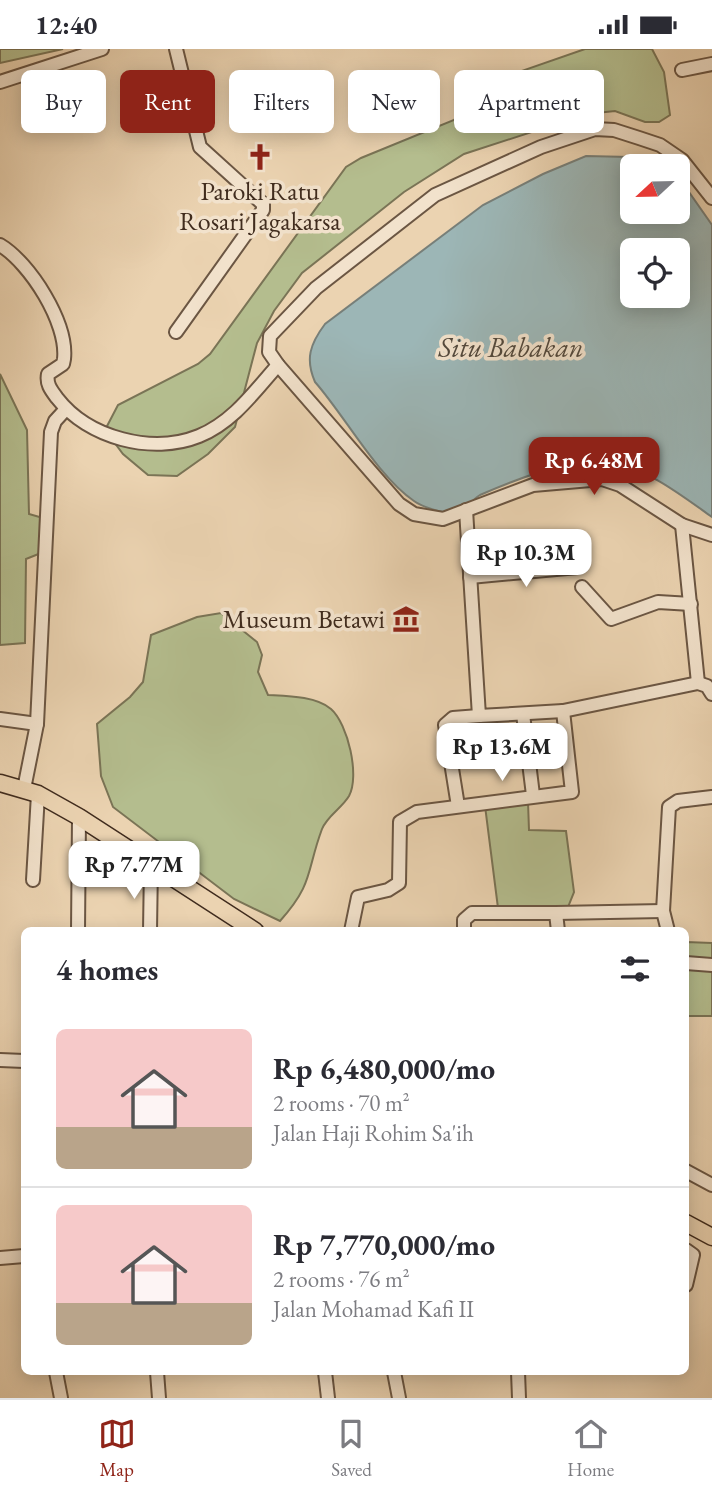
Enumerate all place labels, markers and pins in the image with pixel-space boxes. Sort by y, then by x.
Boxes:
church icon: Paroki Ratu Rosari Jagakarsa [245,142,275,172]
place label: Paroki Ratu Rosari Jagakarsa [179,174,341,238]
pin: Rp 6.48M [522,437,666,497]
pin: Rp 10.3M [454,529,598,589]
place label: Museum Betawi [223,602,385,636]
museum icon: Museum Betawi [391,604,421,634]
pin: Rp 13.6M [430,723,574,783]
pin: Rp 7.77M [62,841,206,901]

